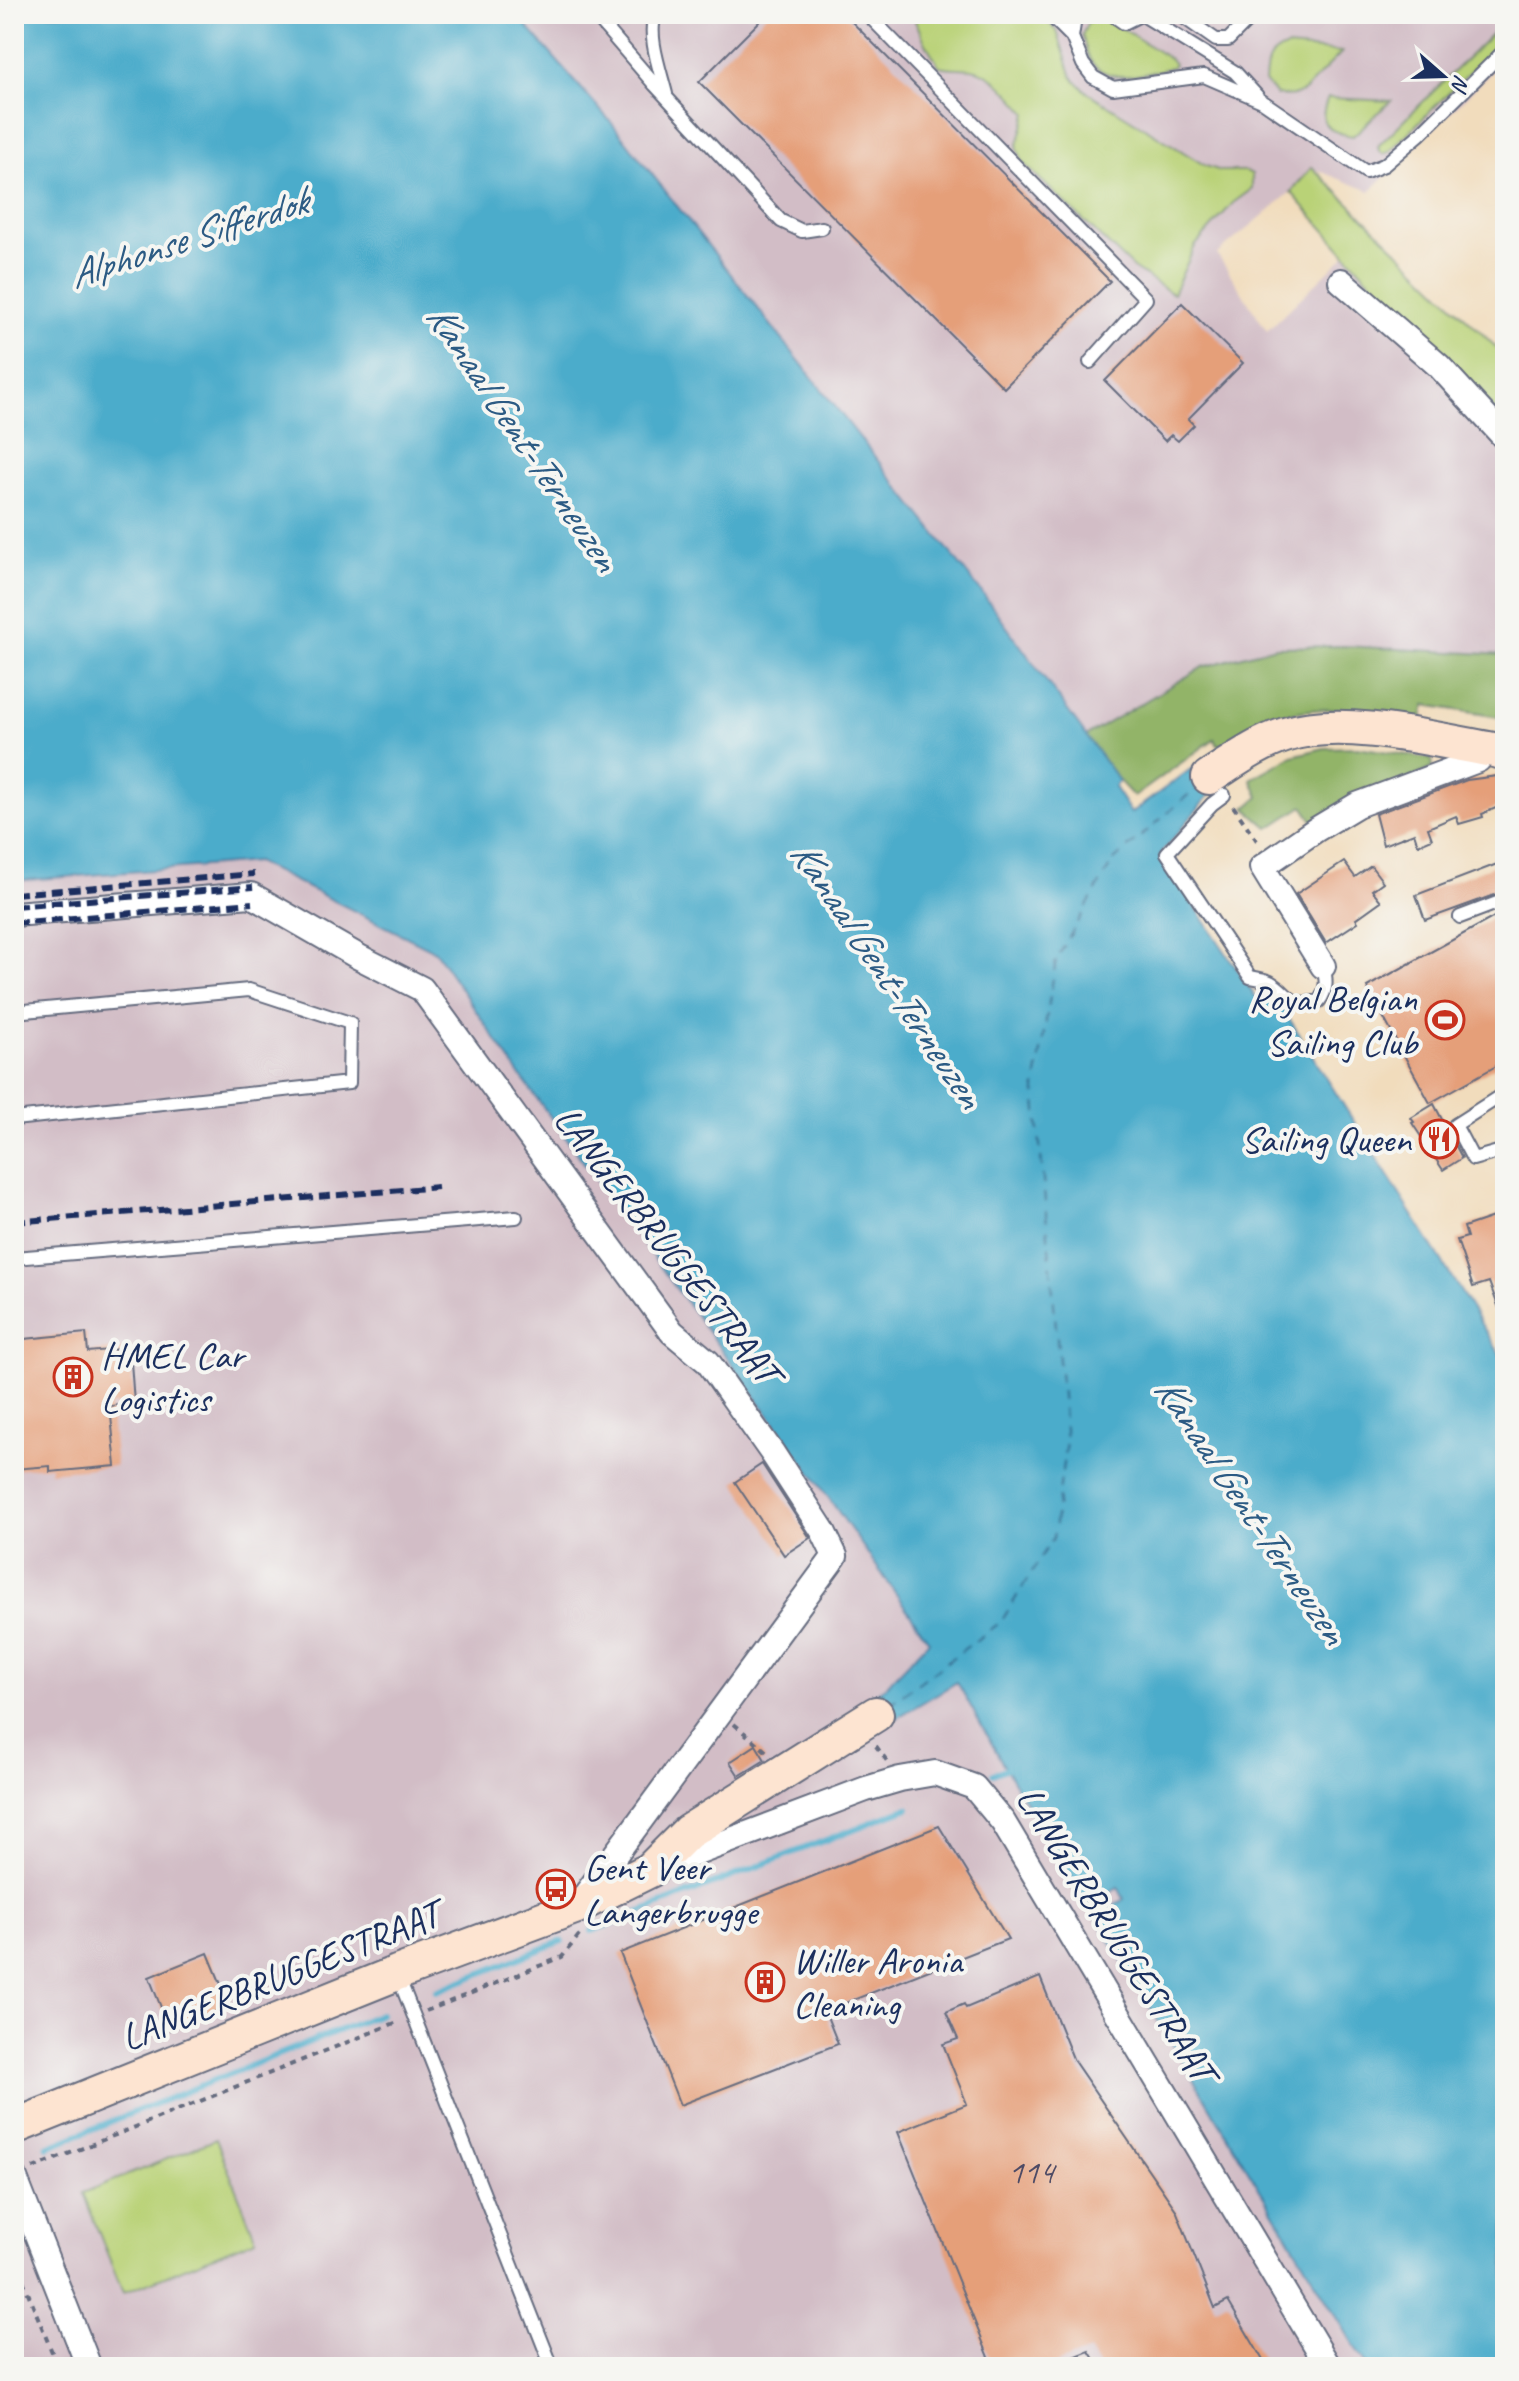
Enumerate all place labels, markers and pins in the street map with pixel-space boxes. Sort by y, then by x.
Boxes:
place label: Royal Belgian Sailing Club [1249,975,1419,1066]
sports icon: Royal Belgian Sailing Club [1424,999,1466,1041]
place label: Sailing Queen [1241,1116,1413,1163]
restaurant icon: Sailing Queen [1418,1118,1460,1160]
place label: HMEL Car Logistics [101,1332,248,1423]
building icon: HMEL Car Logistics [52,1356,94,1398]
place label: Gent Veer Langerbrugge [584,1844,760,1935]
bus stop icon: Gent Veer Langerbrugge [535,1868,577,1910]
place label: Willer Aronia Cleaning [793,1937,965,2028]
building icon: Willer Aronia Cleaning [744,1961,786,2003]

